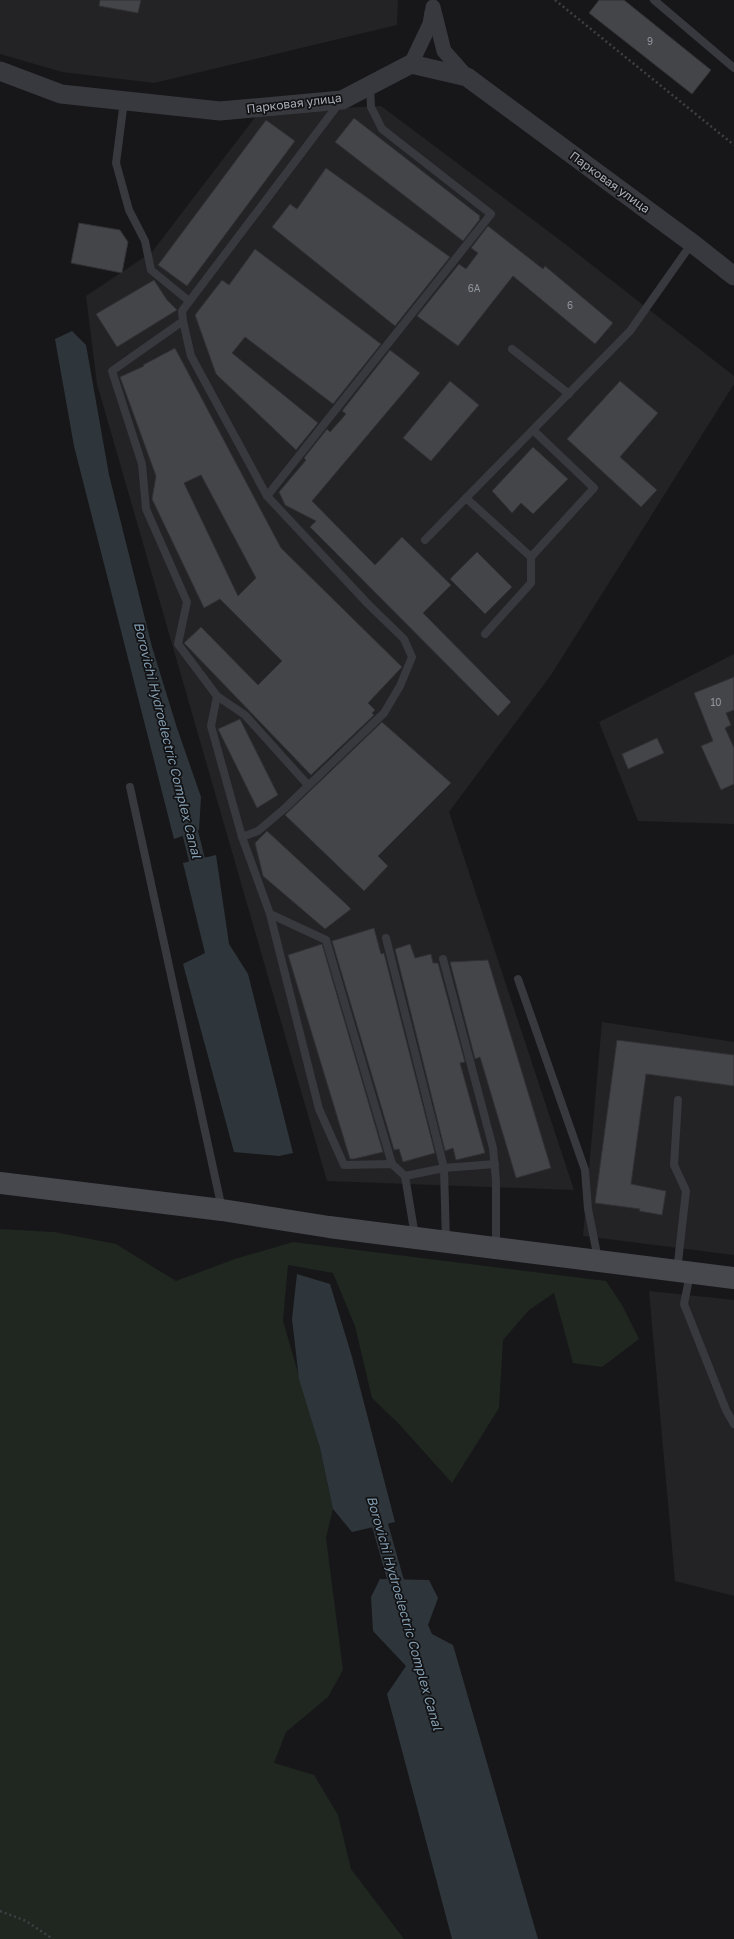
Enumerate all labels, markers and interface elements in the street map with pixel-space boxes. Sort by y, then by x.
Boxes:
house number: 9 [647,35,653,47]
street label: Парковая улица [246,90,342,116]
street label: Парковая улица [567,148,653,216]
house number: 6А [468,282,481,294]
house number: 6 [567,299,573,311]
water label: Borovichi Hydroelectric Complex Canal [131,620,205,861]
house number: 10 [710,696,722,708]
water label: Borovichi Hydroelectric Complex Canal [364,1494,446,1733]

